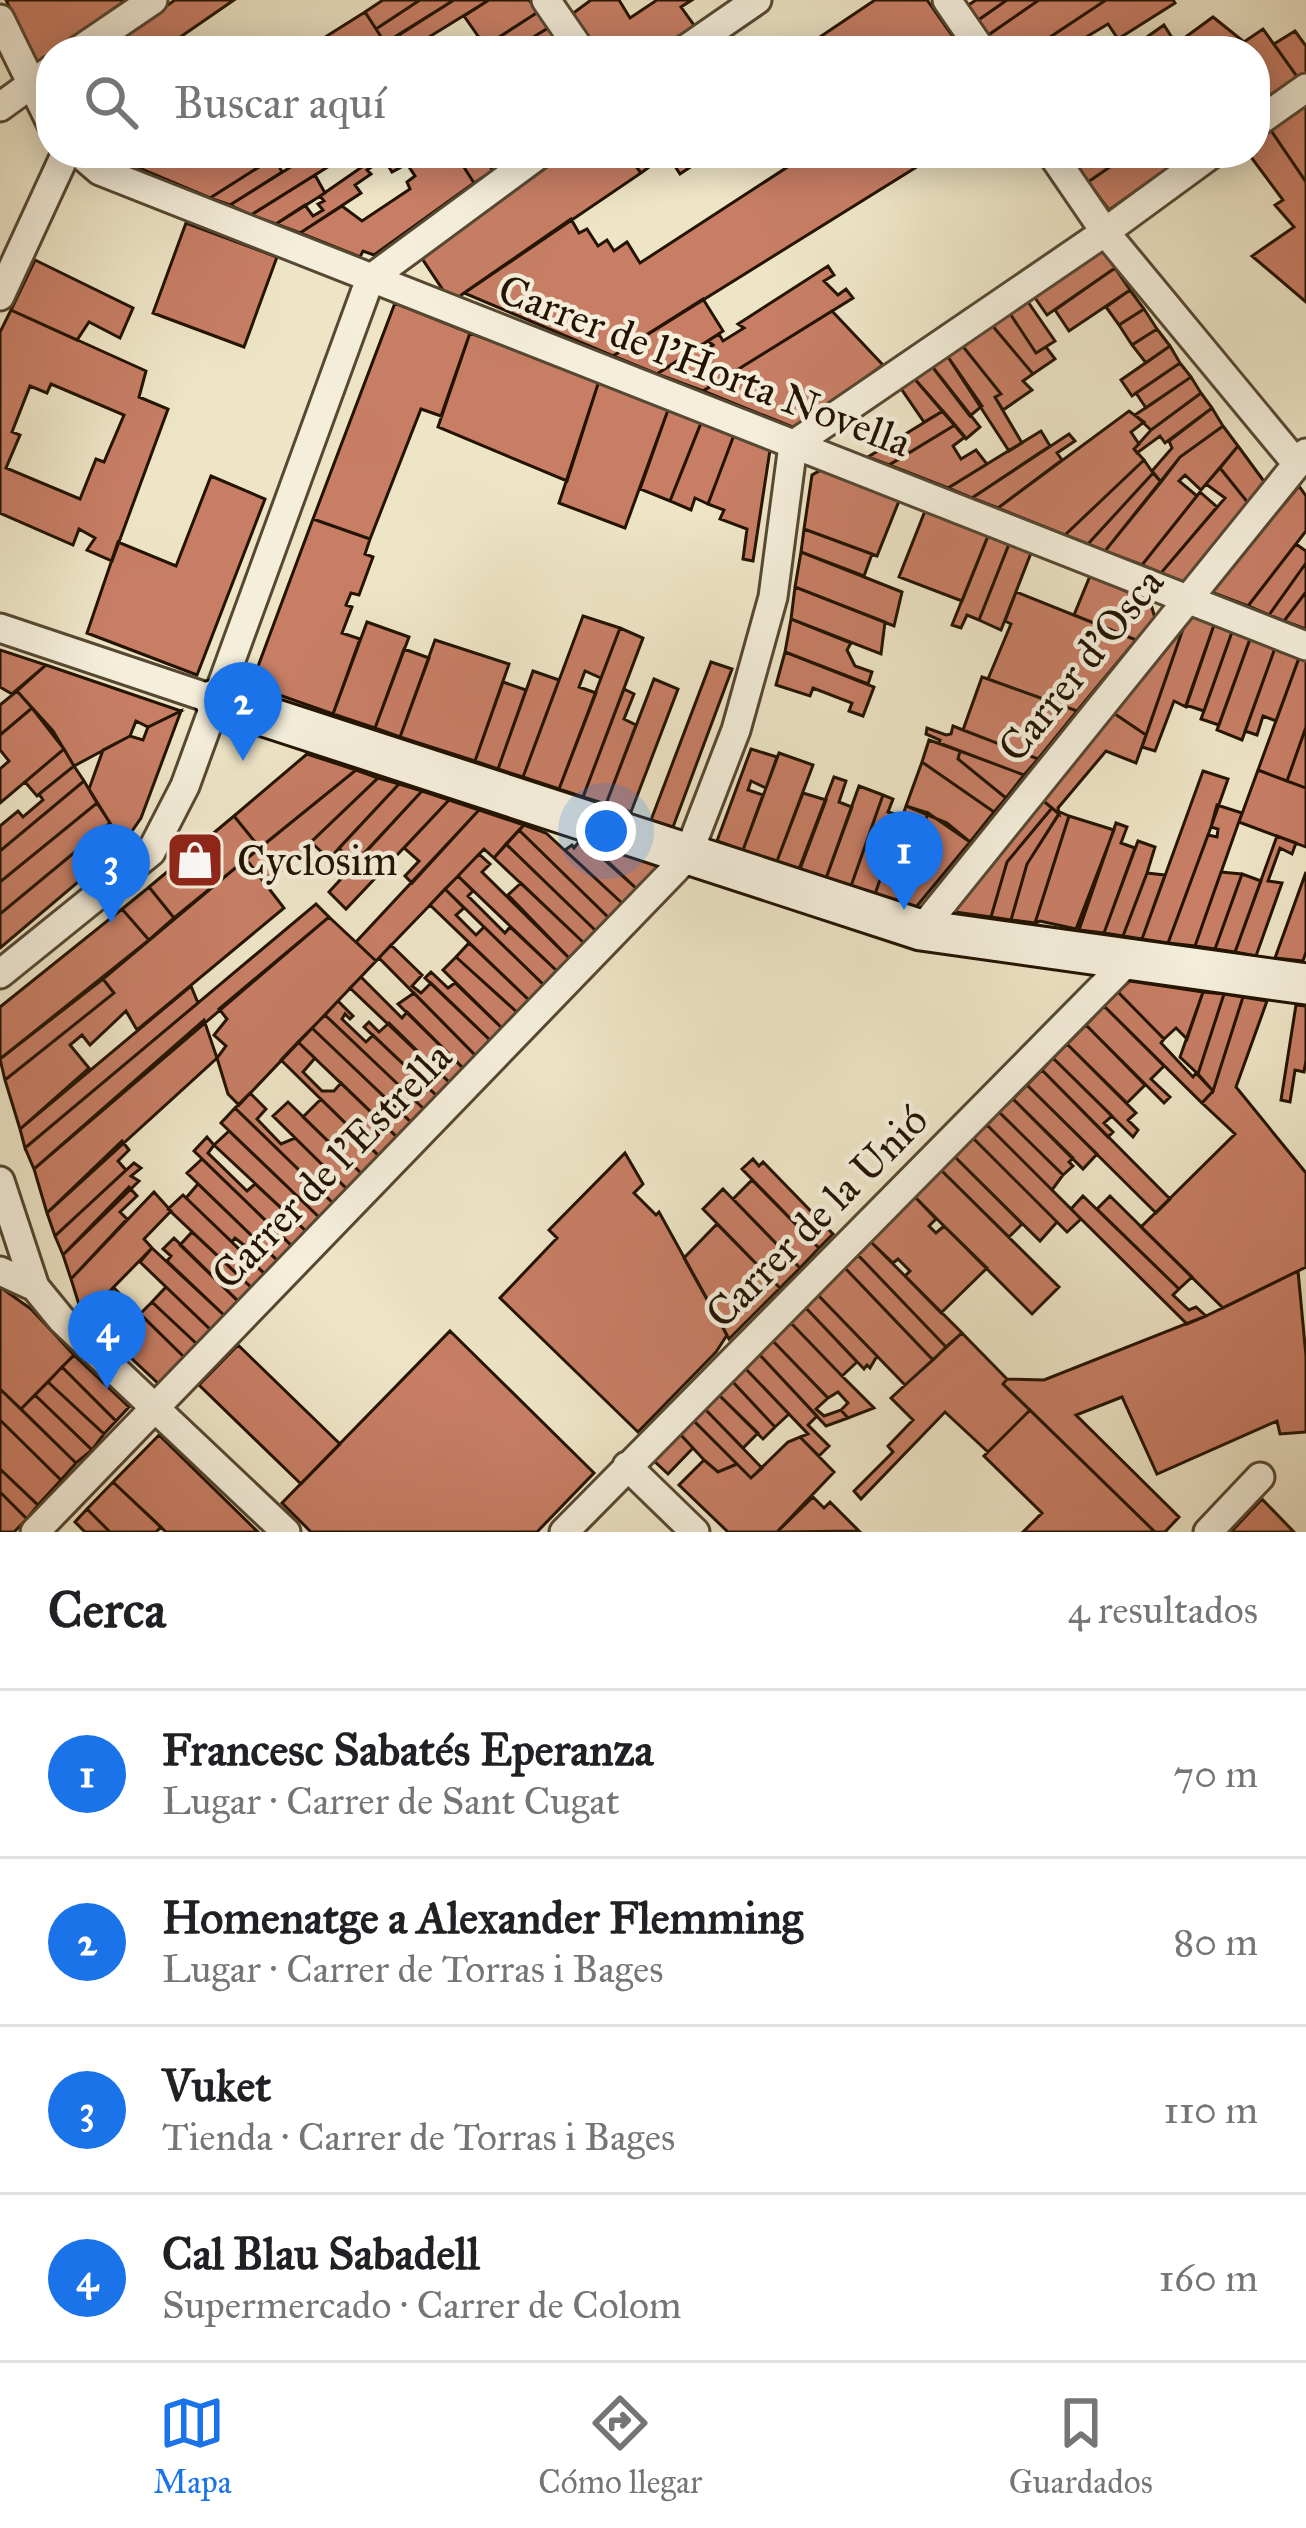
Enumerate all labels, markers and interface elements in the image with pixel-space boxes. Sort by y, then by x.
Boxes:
search box [36,36,1270,168]
icon: search [78,69,144,135]
text: Buscar aquí [174,75,386,130]
street label: Carrer de l'Horta Novella [491,263,918,469]
street label: Carrer d'Osca [987,557,1175,772]
pin: 2 [204,662,282,761]
your location [576,801,636,861]
pin: 1 [865,811,943,910]
pin: 3 [72,824,150,923]
shop icon: Cyclosim [164,829,226,891]
place label: Cyclosim [237,835,398,887]
street label: Carrer de l'Estrella [201,1031,463,1300]
street label: Carrer de la Unió [695,1095,939,1339]
pin: 4 [68,1290,146,1389]
text: Cerca [48,1579,166,1641]
text: 4 resultados [1068,1586,1258,1634]
text: Francesc Sabatés Eperanza [162,1722,653,1777]
text: 1 [79,1750,95,1798]
text: 70 m [1173,1750,1258,1798]
text: Lugar · Carrer de Sant Cugat [162,1777,620,1825]
text: Homenatge a Alexander Flemming [162,1890,803,1945]
text: 2 [77,1918,97,1966]
text: 80 m [1173,1918,1258,1966]
text: Lugar · Carrer de Torras i Bages [162,1945,663,1993]
text: Vuket [162,2058,271,2113]
text: 3 [79,2086,95,2134]
text: 110 m [1163,2086,1258,2134]
text: Tienda · Carrer de Torras i Bages [162,2113,675,2161]
text: Cal Blau Sabadell [162,2226,480,2281]
text: 4 [76,2254,98,2302]
text: 160 m [1159,2254,1258,2302]
text: Supermercado · Carrer de Colom [162,2281,682,2329]
tab: Mapa [153,2390,232,2502]
tab: Cómo llegar [538,2390,702,2502]
tab: Guardados [1009,2390,1153,2502]

